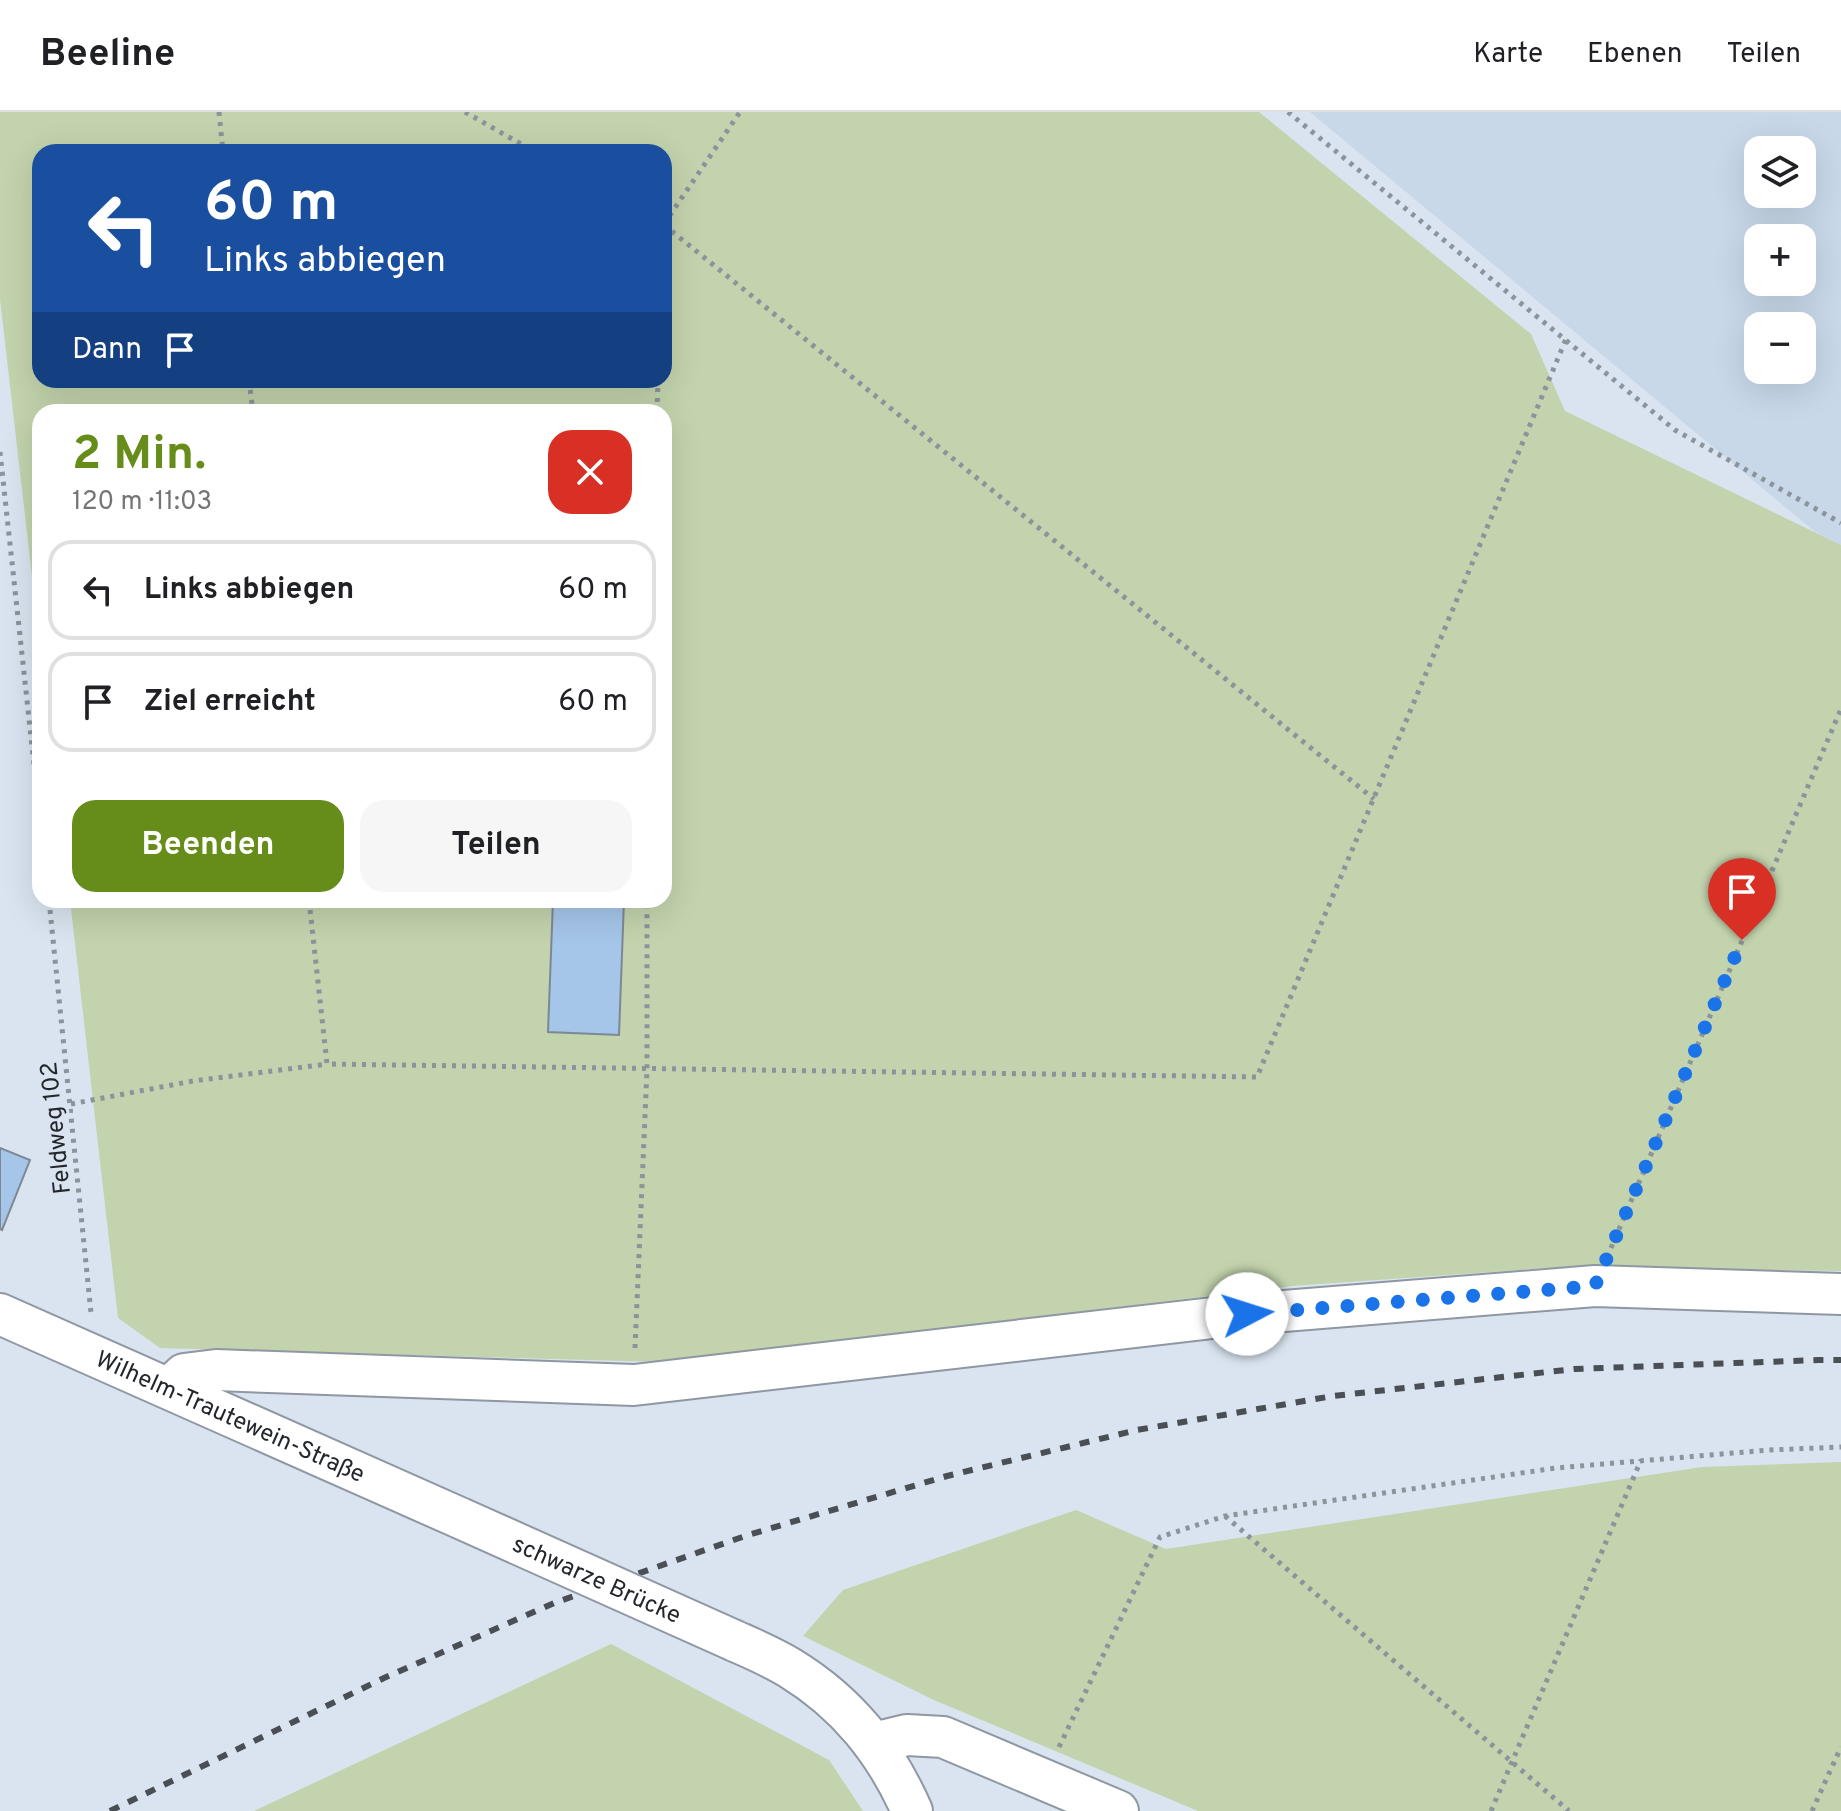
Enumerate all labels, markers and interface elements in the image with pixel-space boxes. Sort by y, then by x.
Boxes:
text: Beeline [40,31,175,80]
text: Karte [1473,37,1543,73]
text: Ebenen [1587,37,1683,73]
text: Teilen [1727,37,1801,73]
map controls [1744,136,1816,384]
button: layers [1744,136,1816,208]
text: 60 m [204,170,338,240]
icon: left [72,176,176,280]
button: + [1744,224,1816,296]
text: Links abbiegen [204,239,446,285]
button: − [1744,312,1816,384]
icon: arrive [158,328,202,372]
text: Dann [72,332,142,369]
text: 2 Min. [72,426,206,486]
button: close [548,430,632,514]
text: 120 m · 11:03 [72,486,212,519]
icon: left [76,568,120,612]
text: Links abbiegen [144,572,354,609]
text: 60 m [558,572,628,609]
icon: arrive [76,680,120,724]
text: Ziel erreicht [144,684,316,721]
text: 60 m [558,684,628,721]
button: Beenden [72,800,344,892]
button: Teilen [360,800,632,892]
pin [1708,858,1776,940]
icon: arrive [1720,870,1764,914]
street label: Feldweg 102 [35,1060,79,1195]
position arrow [1205,1272,1289,1356]
street label: Wilhelm-Trautewein-Straße [90,1345,369,1491]
street label: schwarze Brücke [507,1530,685,1632]

